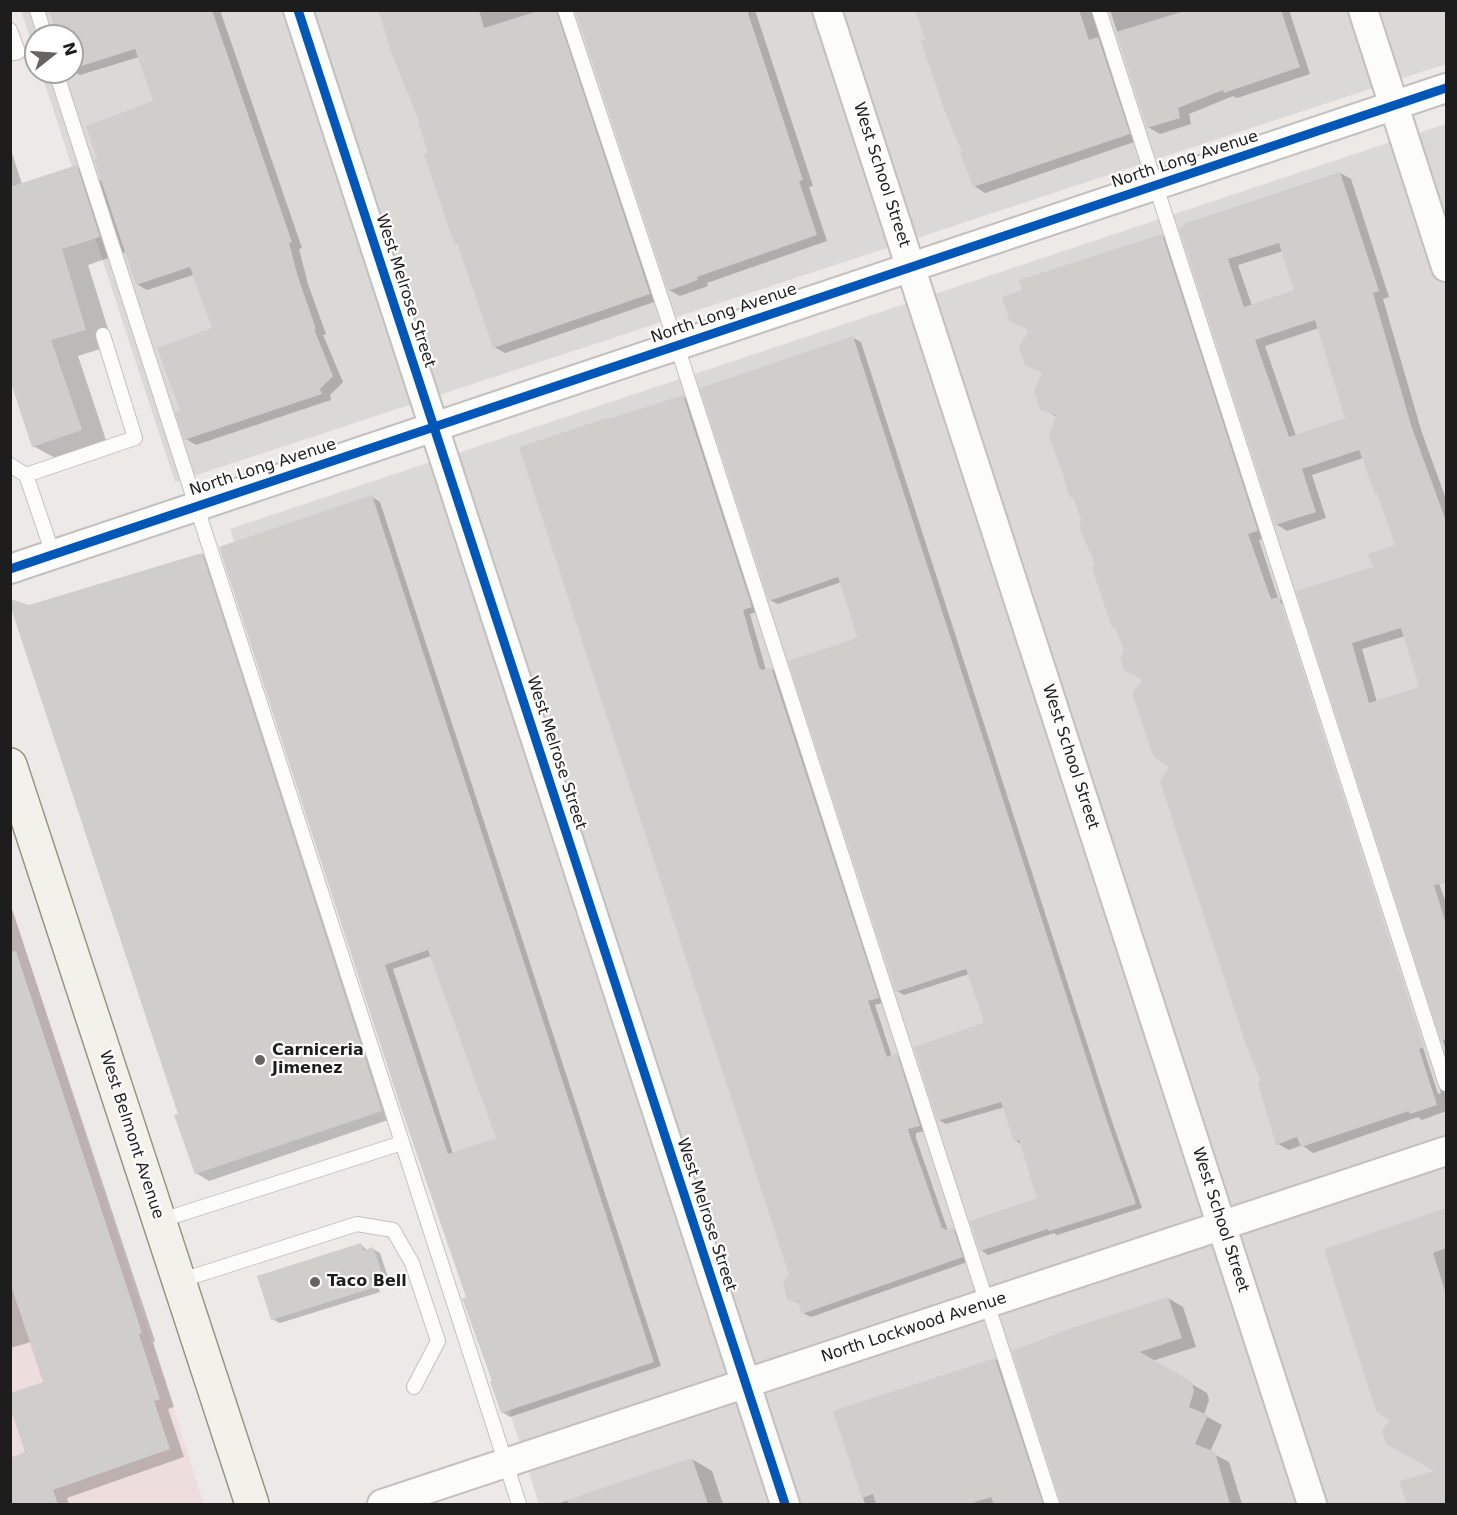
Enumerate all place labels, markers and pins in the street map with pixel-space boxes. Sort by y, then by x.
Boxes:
place label: Carniceria Jimenez [272,1041,364,1079]
marker: Carniceria Jimenez [253,1053,267,1067]
place label: Taco Bell [327,1272,407,1292]
marker: Taco Bell [308,1275,322,1289]

